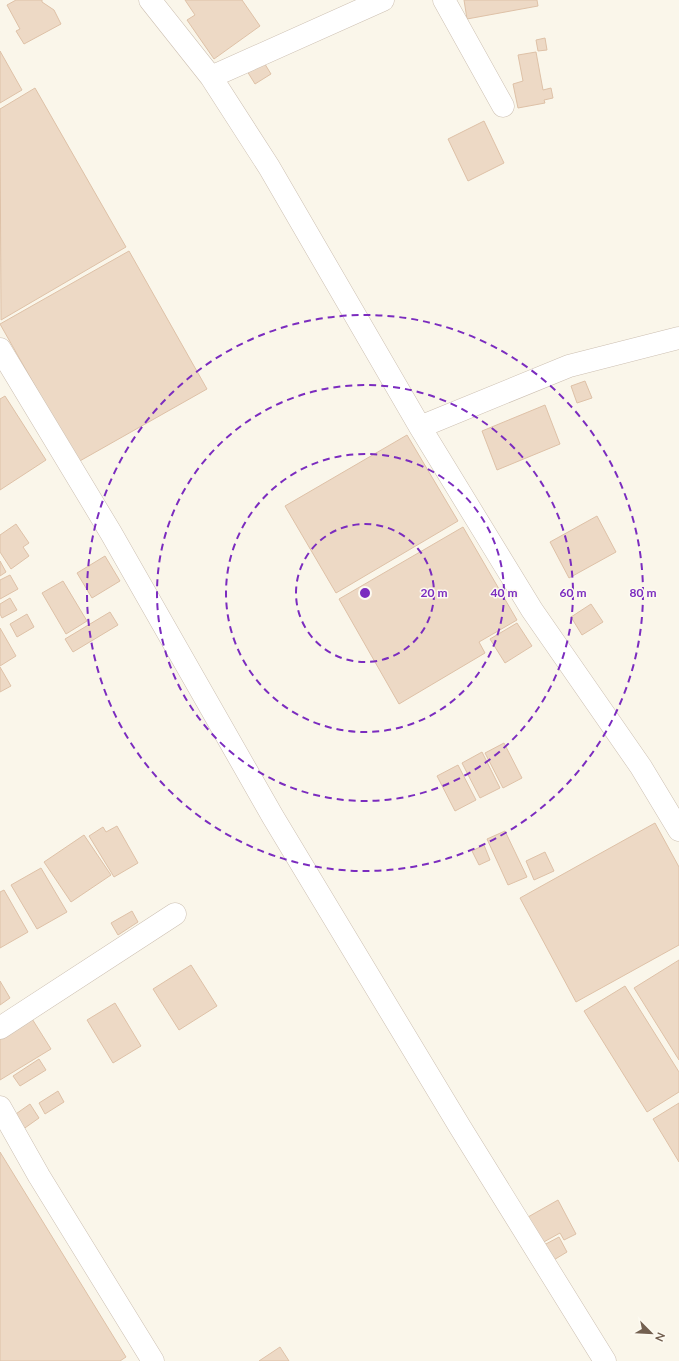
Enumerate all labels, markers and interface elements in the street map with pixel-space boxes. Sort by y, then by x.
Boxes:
text: 20 m [421,585,447,600]
text: 40 m [491,585,517,600]
text: 60 m [560,585,586,600]
text: 80 m [630,585,656,600]
centre of rings [358,586,372,600]
north arrow [631,1313,671,1353]
text: N [653,1331,668,1344]

